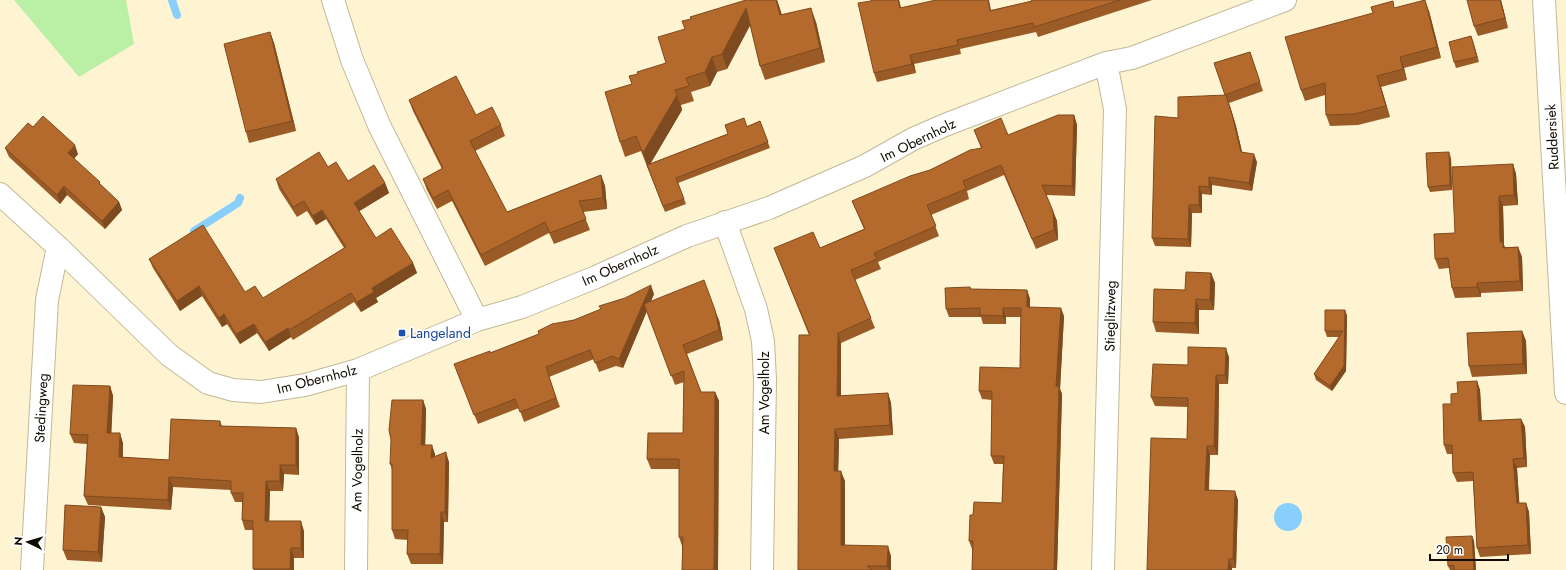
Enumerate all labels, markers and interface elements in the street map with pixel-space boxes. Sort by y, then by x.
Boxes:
street label: Ruddersiek [1540,103,1564,170]
street label: Im Obernholz [877,113,960,167]
street label: Im Obernholz [579,239,662,291]
street label: Stieglitzweg [1099,280,1121,352]
place label: Langeland [410,323,471,343]
marker: Langeland [397,328,407,338]
street label: Am Vogelholz [754,351,774,435]
street label: Im Obernholz [275,359,360,399]
street label: Stedingweg [29,373,53,443]
street label: Am Vogelholz [346,428,368,512]
north arrow [8,522,48,562]
text: N [10,536,26,546]
scale bar [1430,536,1508,562]
text: 20 m [1436,541,1463,559]

